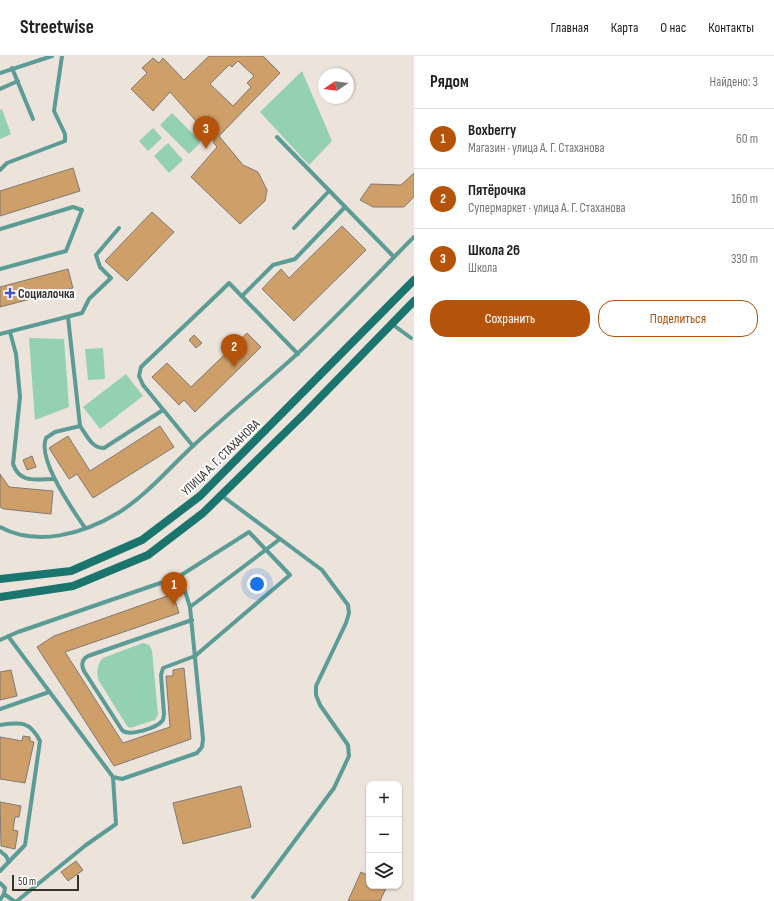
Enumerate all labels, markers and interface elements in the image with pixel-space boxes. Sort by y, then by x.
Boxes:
text: Streetwise [20,16,94,39]
text: Главная [551,19,589,36]
text: Карта [611,19,638,36]
text: О нас [660,19,686,36]
text: Контакты [708,19,754,36]
north arrow [318,68,354,104]
text: Рядом [430,72,469,92]
text: Найдено: 3 [710,74,758,90]
pin: 3 [193,116,219,149]
text: Boxberry [468,121,516,140]
text: 1 [440,131,446,147]
text: 60 m [736,131,758,147]
text: Магазин · улица А. Г. Стаханова [468,140,605,156]
text: Пятёрочка [468,181,526,200]
text: 2 [440,191,446,207]
text: 160 m [732,191,758,207]
text: Супермаркет · улица А. Г. Стаханова [468,200,626,216]
text: Школа 26 [468,241,520,260]
text: 3 [440,251,446,267]
text: 330 m [731,251,758,267]
text: Школа [468,260,497,276]
place label: Социалочка [18,286,75,302]
marker: Социалочка [5,288,15,298]
button: Сохранить [430,300,590,337]
button: Поделиться [598,300,758,337]
pin: 2 [221,334,247,367]
street label: УЛИЦА А. Г. СТАХАНОВА [178,416,264,499]
pin: 1 [161,572,187,605]
your location [247,574,267,594]
map controls [366,781,402,889]
button: + [366,781,402,817]
button: − [366,817,402,853]
button: layers [366,853,402,889]
scale bar [12,873,79,892]
text: 50 m [18,875,36,888]

